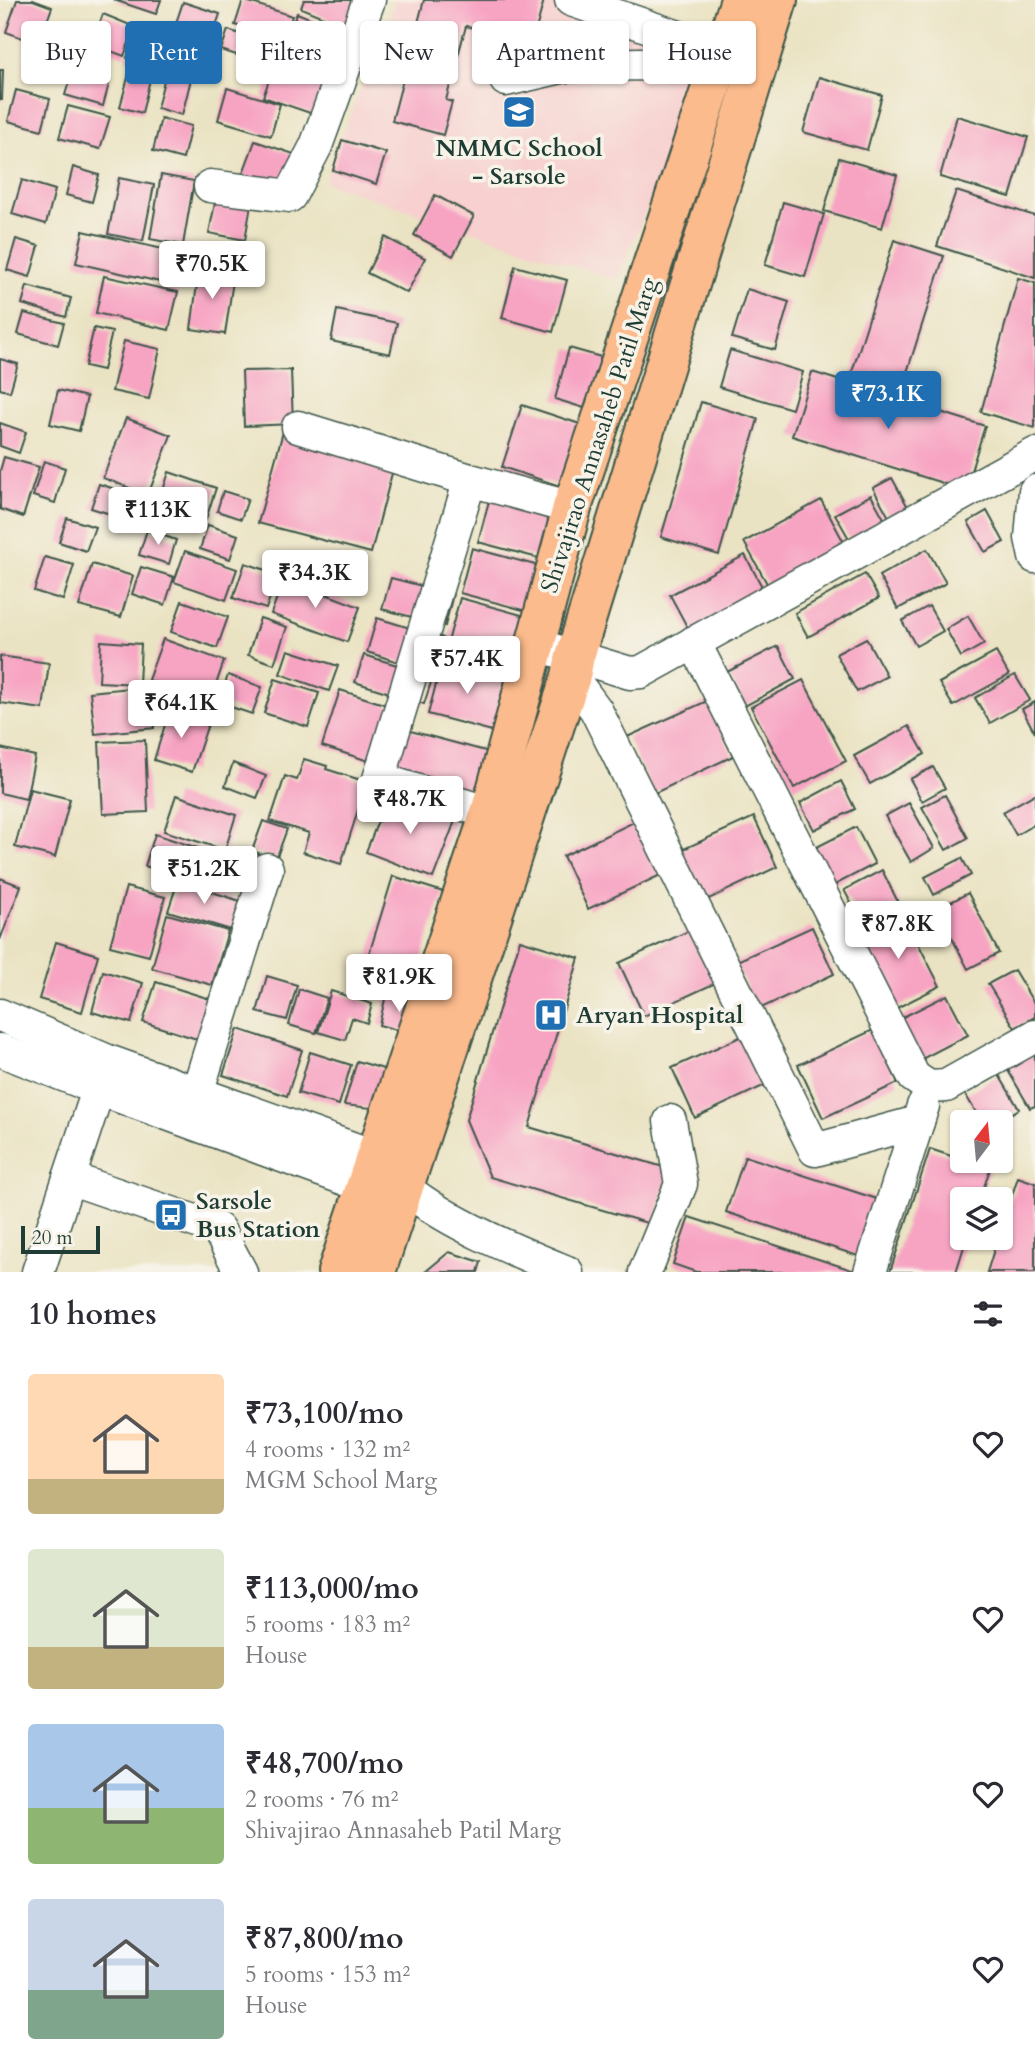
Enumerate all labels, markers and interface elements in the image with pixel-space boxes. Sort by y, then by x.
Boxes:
chip: Buy [21,21,111,84]
chip: Rent [125,21,222,84]
chip: Filters [236,21,346,84]
chip: New [360,21,458,84]
chip: Apartment [472,21,629,84]
chip: House [643,21,756,84]
school or university icon: NMMC School - Sarsole [500,93,538,131]
place label: NMMC School - Sarsole [436,132,602,193]
pin: ₹70.5K [155,242,269,301]
text: ₹70.5K [175,248,249,279]
street label: Shivajirao Annasaheb Patil Marg [533,273,666,597]
pin: ₹73.1K [831,372,945,431]
text: ₹73.1K [851,378,925,409]
pin: ₹113K [109,488,207,547]
text: ₹113K [124,494,192,525]
pin: ₹34.3K [258,550,372,610]
text: ₹34.3K [278,557,352,588]
pin: ₹57.4K [410,636,524,696]
text: ₹57.4K [430,643,504,674]
pin: ₹64.1K [124,680,238,740]
text: ₹64.1K [144,687,218,718]
pin: ₹48.7K [353,776,467,836]
text: ₹48.7K [373,783,447,814]
pin: ₹51.2K [147,846,261,906]
text: ₹51.2K [167,853,241,884]
pin: ₹87.8K [841,902,955,961]
text: ₹87.8K [861,908,935,939]
pin: ₹81.9K [342,954,456,1014]
text: ₹81.9K [362,961,436,992]
hospital icon: Aryan Hospital [532,996,570,1034]
place label: Aryan Hospital [576,999,743,1032]
north arrow [950,1110,1013,1172]
map controls [950,1110,1013,1250]
place label: Sarsole Bus Station [196,1185,321,1246]
button: layers [950,1187,1013,1250]
bus stop icon: Sarsole Bus Station [152,1196,190,1234]
scale bar [21,1223,100,1255]
text: 20 m [32,1225,73,1251]
text: 10 homes [28,1294,157,1335]
icon: filters [969,1295,1007,1333]
text: ₹73,100/mo [245,1393,404,1434]
icon: home [84,1402,168,1486]
icon: heart [969,1425,1007,1463]
text: 4 rooms · 132 m² [245,1434,410,1465]
text: MGM School Marg [245,1465,437,1496]
text: ₹113,000/mo [245,1568,419,1609]
icon: home [84,1577,168,1661]
icon: heart [969,1600,1007,1638]
text: 5 rooms · 183 m² [245,1609,410,1640]
text: House [245,1640,307,1671]
text: ₹48,700/mo [245,1743,404,1784]
icon: home [84,1752,168,1836]
icon: heart [969,1775,1007,1813]
text: 2 rooms · 76 m² [245,1784,398,1815]
text: Shivajirao Annasaheb Patil Marg [245,1815,561,1846]
text: ₹87,800/mo [245,1918,404,1959]
icon: home [84,1927,168,2011]
icon: heart [969,1950,1007,1988]
text: 5 rooms · 153 m² [245,1959,410,1990]
text: House [245,1990,307,2021]

